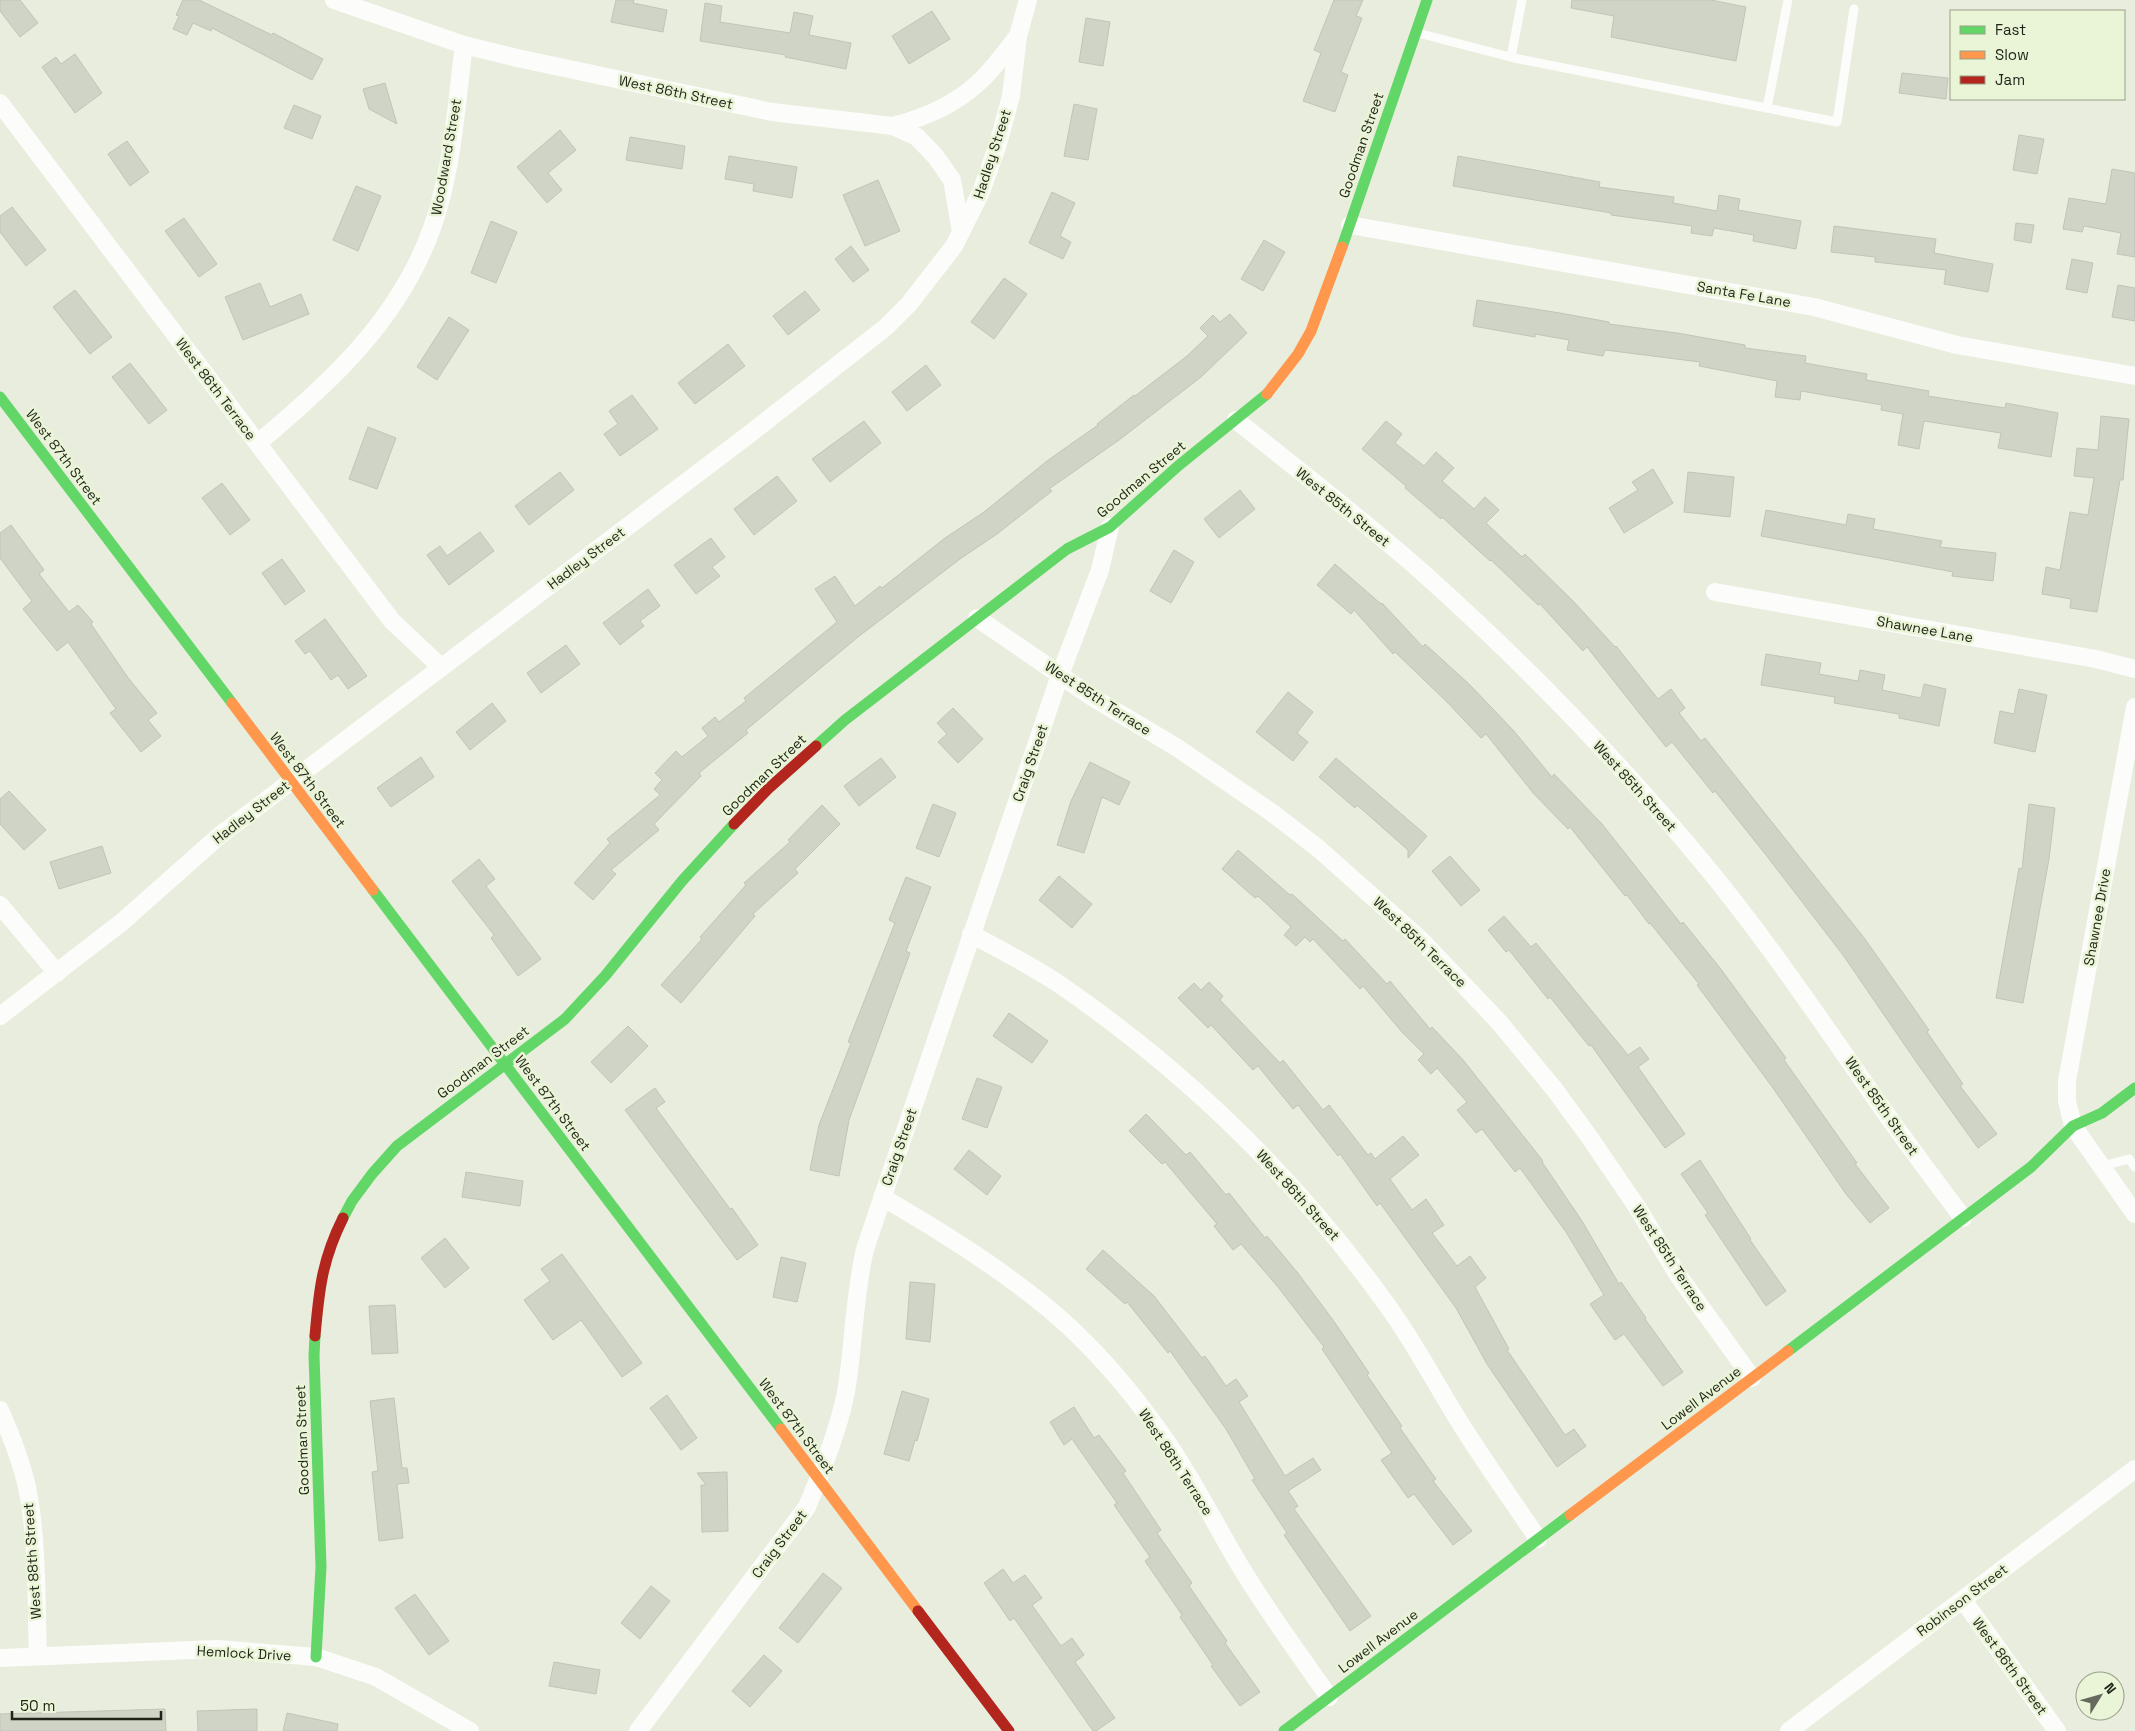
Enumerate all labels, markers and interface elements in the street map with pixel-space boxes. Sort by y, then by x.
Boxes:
legend [1950,10,2125,100]
text: Fast [1995,20,2026,39]
text: Slow [1995,45,2029,64]
text: Jam [1995,70,2025,89]
street label: West 86th Street [617,71,735,113]
street label: Goodman Street [1334,90,1388,200]
street label: Woodward Street [427,97,465,217]
street label: Hadley Street [969,107,1015,201]
street label: Santa Fe Lane [1696,277,1792,311]
street label: West 86th Terrace [172,334,260,444]
street label: West 87th Street [22,405,106,509]
street label: Goodman Street [1093,437,1189,521]
street label: West 85th Street [1292,463,1394,551]
street label: Hadley Street [544,523,628,593]
street label: Shawnee Lane [1875,612,1975,646]
street label: West 85th Terrace [1042,657,1154,739]
street label: Craig Street [1008,722,1052,804]
street label: West 87th Street [266,728,350,832]
street label: Goodman Street [718,730,810,820]
street label: West 85th Street [1589,737,1681,835]
street label: Hadley Street [209,776,293,848]
street label: Shawnee Drive [2080,867,2114,967]
street label: West 85th Terrace [1370,893,1470,991]
street label: Goodman Street [433,1022,533,1102]
street label: West 87th Street [511,1051,595,1155]
street label: West 85th Street [1841,1053,1923,1159]
street label: Craig Street [877,1106,921,1188]
street label: West 86th Street [1252,1146,1344,1244]
street label: West 85th Terrace [1629,1202,1711,1314]
street label: Lowell Avenue [1658,1362,1744,1434]
street label: West 87th Street [755,1374,839,1478]
street label: Goodman Street [291,1384,313,1496]
street label: West 86th Terrace [1135,1405,1217,1519]
street label: West 88th Street [19,1502,45,1620]
street label: Craig Street [747,1506,811,1582]
street label: Robinson Street [1913,1560,2011,1640]
street label: Lowell Avenue [1335,1605,1421,1677]
street label: West 86th Street [1969,1614,2051,1718]
street label: Hemlock Drive [196,1642,292,1664]
north arrow [2075,1671,2125,1721]
text: N [2100,1679,2120,1697]
scale bar [12,1688,161,1720]
text: 50 m [20,1696,55,1715]

